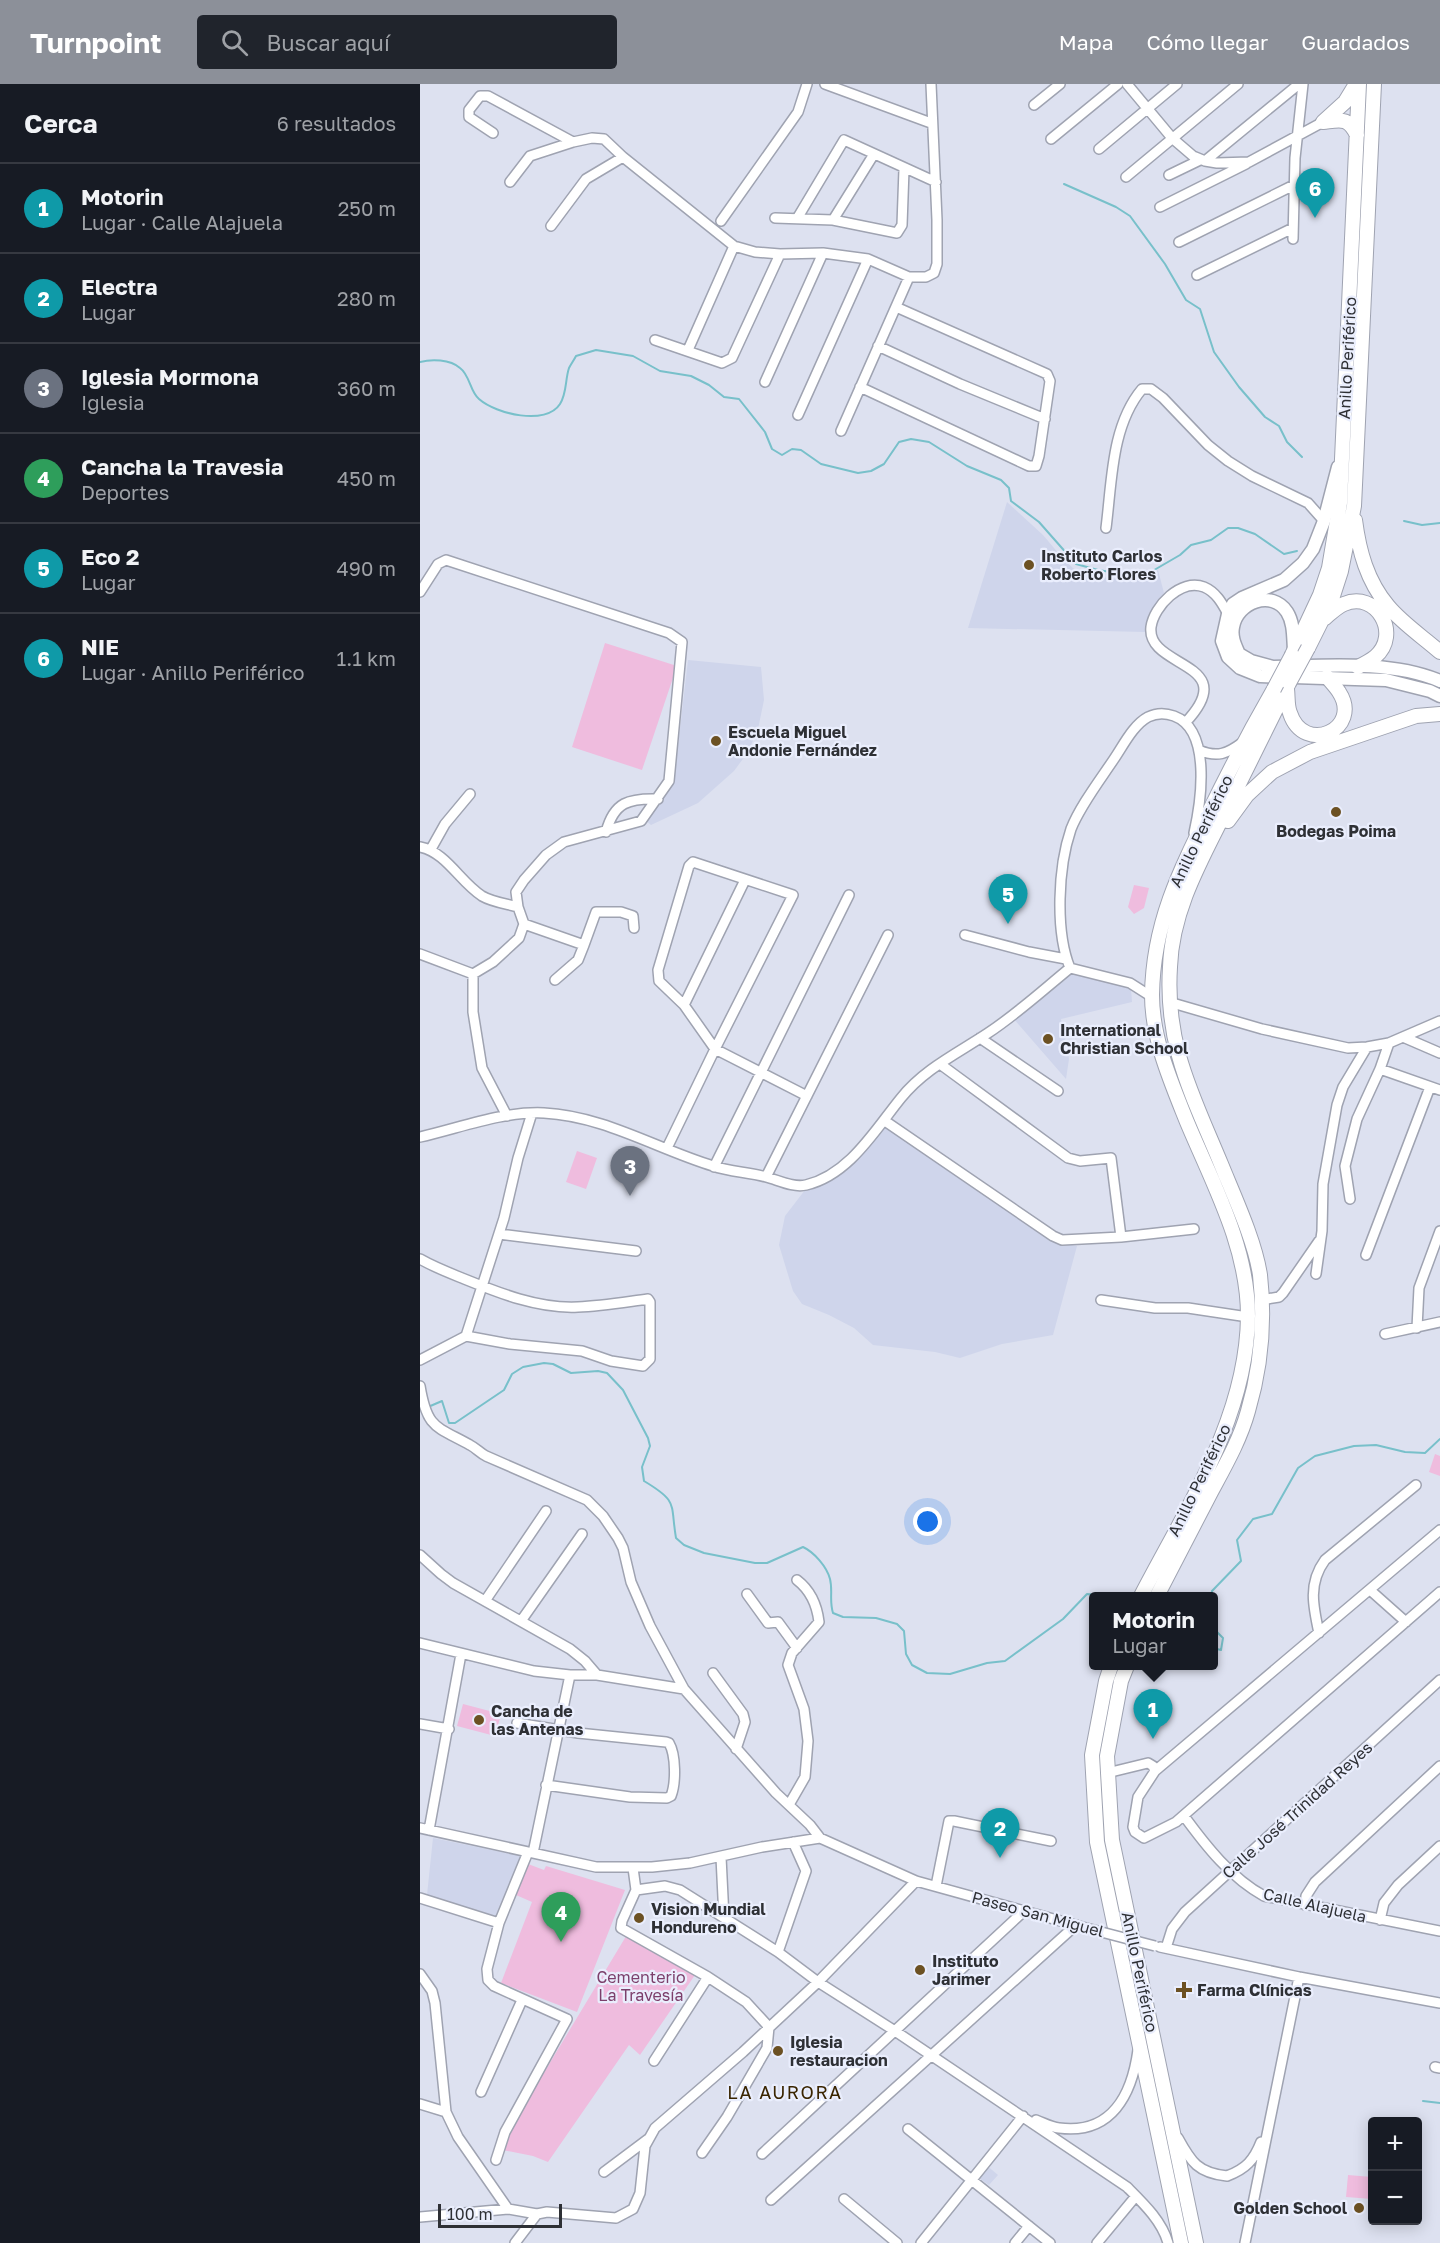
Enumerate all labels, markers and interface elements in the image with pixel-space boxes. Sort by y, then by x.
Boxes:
search box [197,15,617,69]
text: Turnpoint [30,26,161,59]
icon: search [218,26,251,59]
text: Buscar aquí [266,29,390,56]
text: Mapa [1059,29,1114,55]
text: Cómo llegar [1147,29,1268,55]
text: Guardados [1301,29,1410,55]
text: Cerca [24,108,98,139]
text: 6 resultados [277,111,396,135]
pin: 6 [1296,168,1334,218]
text: Motorin [81,183,164,210]
text: 1 [38,196,49,220]
text: 250 m [338,196,396,220]
text: Lugar · Calle Alajuela [81,210,283,234]
text: Electra [81,273,157,300]
text: 2 [37,286,50,310]
text: 280 m [337,286,396,310]
street label: Anillo Periférico [1334,296,1360,420]
text: Lugar [81,300,136,324]
text: Iglesia Mormona [81,363,259,390]
text: 3 [37,376,50,400]
text: 360 m [337,376,396,400]
text: Iglesia [81,390,145,414]
text: Cancha la Travesia [81,453,283,480]
text: 4 [37,466,50,490]
text: 450 m [337,466,396,490]
text: Deportes [81,480,169,504]
text: Eco 2 [81,543,139,570]
place label: Instituto Carlos Roberto Flores [1041,546,1162,584]
text: 5 [37,556,50,580]
text: 490 m [337,556,396,580]
marker: Instituto Carlos Roberto Flores [1022,558,1036,572]
text: Lugar [81,570,136,594]
text: NIE [81,633,119,660]
text: 6 [37,646,50,670]
text: 1.1 km [337,646,396,670]
text: Lugar · Anillo Periférico [81,660,305,684]
place label: Escuela Miguel Andonie Fernández [728,722,877,760]
marker: Escuela Miguel Andonie Fernández [709,734,723,748]
street label: Anillo Periférico [1165,772,1237,890]
marker: Bodegas Poima [1329,805,1343,819]
place label: Bodegas Poima [1276,821,1396,841]
pin: 5 [988,874,1028,924]
place label: International Christian School [1060,1020,1189,1058]
marker: International Christian School [1041,1032,1055,1046]
pin: 3 [610,1146,650,1196]
street label: Anillo Periférico [1163,1421,1235,1539]
your location [913,1507,942,1536]
popup [1089,1592,1218,1670]
text: Motorin [1112,1606,1195,1633]
text: Lugar [1112,1633,1167,1657]
pin: 1 [1134,1690,1172,1739]
place label: Cancha de las Antenas [491,1701,583,1739]
marker: Cancha de las Antenas [472,1713,486,1727]
street label: Calle José Trinidad Reyes [1218,1737,1376,1883]
pin: 2 [980,1808,1020,1858]
street label: Calle Alajuela [1261,1883,1369,1927]
street label: Paseo San Miguel [970,1887,1106,1941]
pin: 4 [542,1892,580,1942]
place label: Vision Mundial Hondureno [651,1899,766,1937]
street label: Anillo Periférico [1117,1910,1163,2034]
marker: Vision Mundial Hondureno [632,1911,646,1925]
place label: Instituto Jarimer [932,1951,999,1989]
marker: Instituto Jarimer [913,1963,927,1977]
park label: Cementerio La Travesía [596,1967,686,2005]
place label: Farma Clínicas [1197,1980,1312,2000]
marker: Farma Clínicas [1175,1981,1193,1999]
place label: Iglesia restauracion [790,2032,888,2070]
marker: Iglesia restauracion [771,2044,785,2058]
district label: LA AURORA [727,2081,843,2103]
map controls [1368,2117,1422,2225]
button: + [1368,2117,1422,2171]
button: − [1368,2171,1422,2225]
place label: Golden School [1233,2198,1348,2218]
scale bar [438,2201,562,2228]
marker: Golden School [1352,2201,1366,2215]
text: 100 m [447,2204,493,2224]

